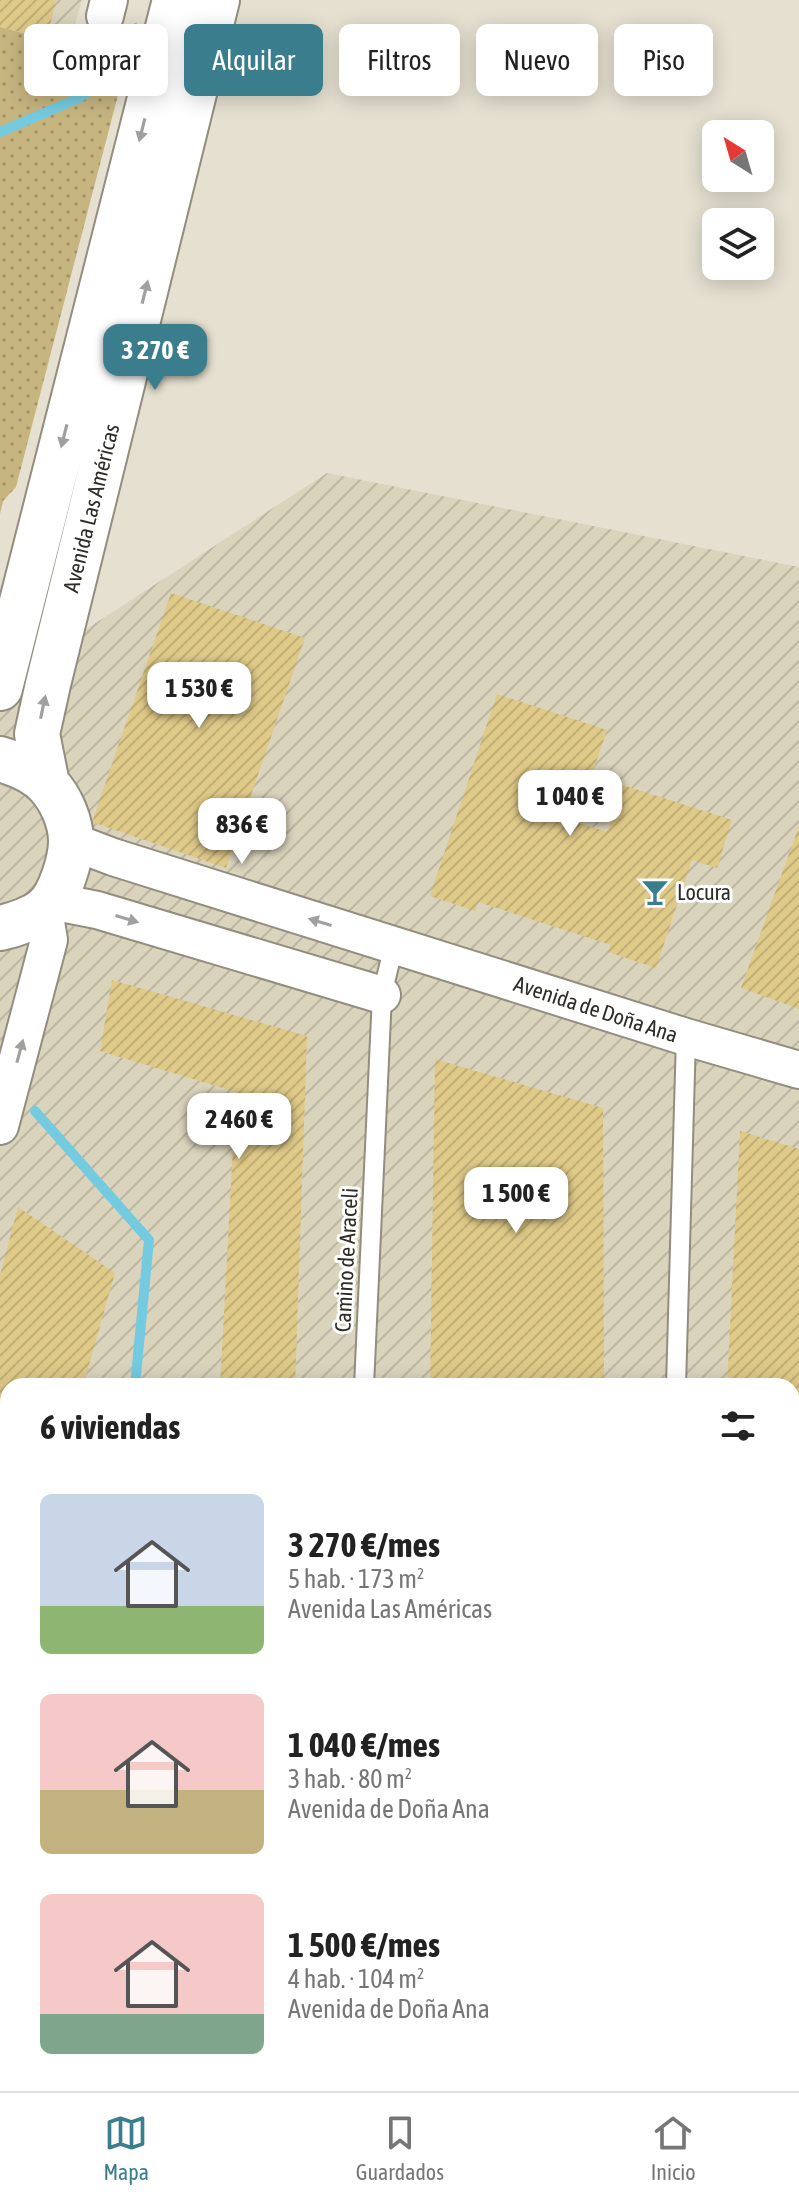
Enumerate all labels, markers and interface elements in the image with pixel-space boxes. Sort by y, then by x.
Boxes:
chip: Comprar [24,24,168,96]
chip: Alquilar [184,24,323,96]
chip: Filtros [339,24,460,96]
chip: Nuevo [476,24,598,96]
chip: Piso [614,24,713,96]
one-way arrow [136,117,148,142]
north arrow [702,120,774,192]
map controls [702,120,774,280]
button: layers [702,208,774,280]
one-way arrow [139,279,152,304]
pin: 3 270 € [81,324,229,392]
text: 3 270 € [121,335,189,365]
street label: Avenida Las Américas [57,421,125,595]
one-way arrow [58,424,70,449]
pin: 1 530 € [125,662,273,730]
text: 1 530 € [165,673,233,703]
one-way arrow [37,694,49,719]
pin: 1 040 € [496,770,644,838]
text: 1 040 € [536,781,604,811]
pin: 836 € [186,798,298,866]
text: 836 € [216,809,268,839]
bar icon: Locura [640,877,670,907]
place label: Locura [677,879,731,905]
one-way arrow [115,913,139,926]
one-way arrow [308,915,332,928]
street label: Avenida de Doña Ana [511,970,681,1048]
one-way arrow [14,1038,26,1063]
pin: 2 460 € [165,1093,313,1161]
text: 2 460 € [205,1104,273,1134]
pin: 1 500 € [442,1167,590,1235]
text: 1 500 € [482,1178,550,1208]
street label: Camino de Araceli [329,1187,363,1333]
icon: filters [716,1404,760,1448]
text: 6 viviendas [40,1407,180,1446]
text: 3 270 €/mes [288,1525,440,1564]
icon: home [104,1526,200,1622]
text: 5 hab. · 173 m² [288,1564,424,1594]
text: Avenida Las Américas [288,1594,492,1624]
text: 1 040 €/mes [288,1725,440,1764]
icon: home [104,1726,200,1822]
text: 3 hab. · 80 m² [288,1764,412,1794]
text: Avenida de Doña Ana [288,1794,490,1824]
text: 1 500 €/mes [288,1925,440,1964]
icon: home [104,1926,200,2022]
text: 4 hab. · 104 m² [288,1964,424,1994]
text: Avenida de Doña Ana [288,1994,490,2024]
tab: Mapa [103,2111,149,2185]
tab: Guardados [356,2111,444,2185]
tab: Inicio [651,2111,696,2185]

